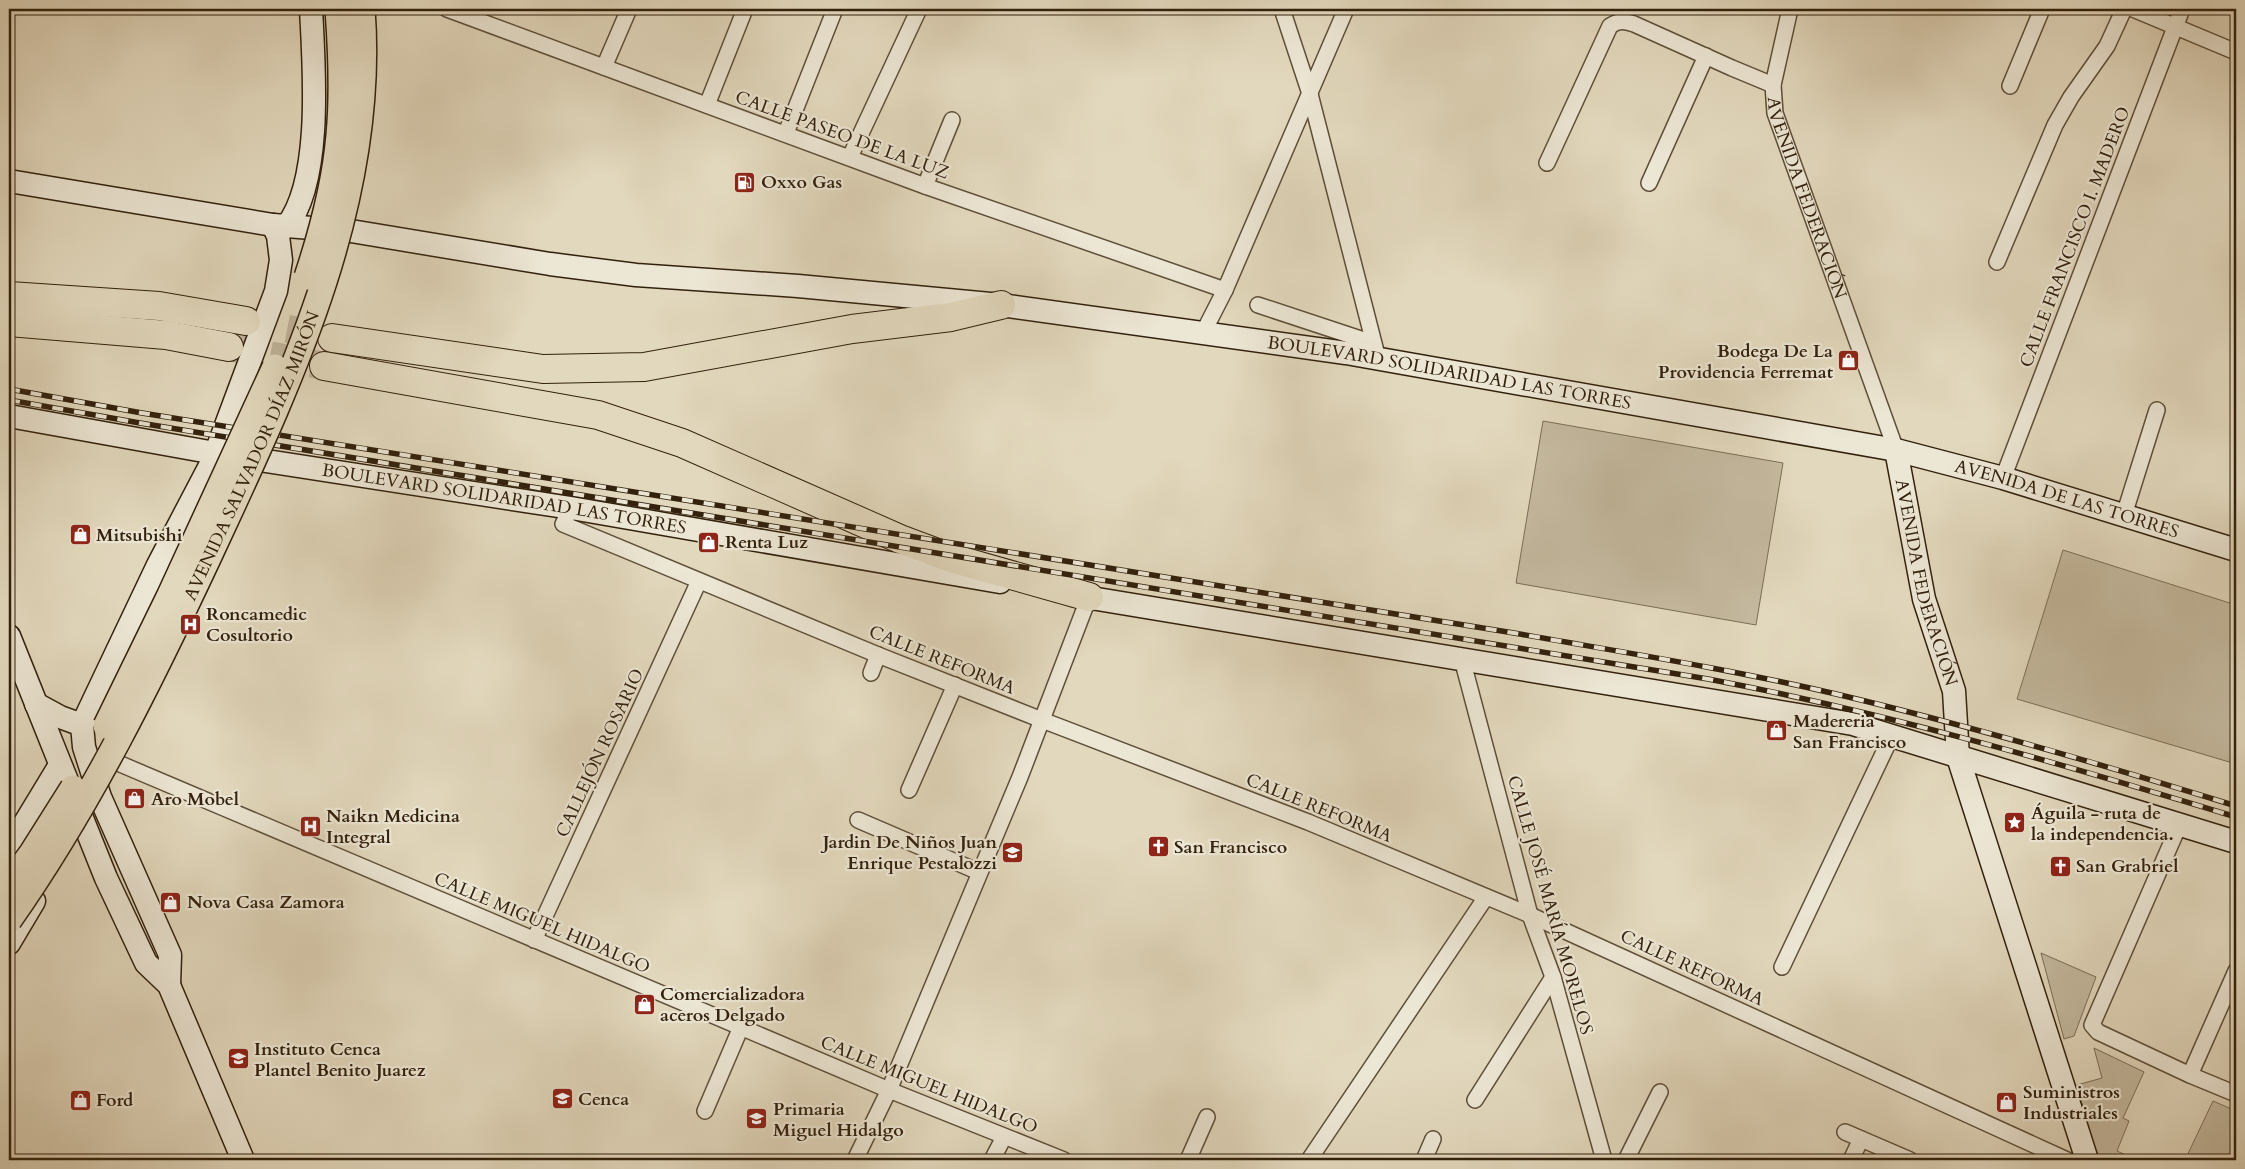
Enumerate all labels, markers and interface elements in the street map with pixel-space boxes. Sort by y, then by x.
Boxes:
street label: CALLE PASEO DE LA LUZ [732,85,952,185]
street label: AVENIDA FEDERACIÓN [1761,96,1853,303]
street label: CALLE FRANCISCO I. MADERO [2014,103,2136,371]
fuel station icon: Oxxo Gas [733,170,757,194]
place label: Oxxo Gas [761,170,842,195]
street label: AVENIDA SALVADOR DÍAZ MIRÓN [177,307,326,604]
street label: BOULEVARD SOLIDARIDAD LAS TORRES [1266,330,1633,416]
place label: Bodega De La Providencia Ferremat [1658,339,1834,385]
shop icon: Bodega De La Providencia Ferremat [1837,349,1861,373]
street label: AVENIDA DE LAS TORRES [1952,453,2182,544]
street label: BOULEVARD SOLIDARIDAD LAS TORRES [320,457,688,540]
street label: AVENIDA FEDERACIÓN [1889,477,1964,690]
shop icon: Mitsubishi [68,523,92,547]
place label: Mitsubishi [96,523,183,548]
shop icon: Renta Luz [697,530,721,554]
place label: Renta Luz [725,530,808,555]
place label: Roncamedic Cosultorio [206,602,307,648]
hospital icon: Roncamedic Cosultorio [178,612,202,636]
street label: CALLE REFORMA [865,619,1019,701]
street label: CALLEJÓN ROSARIO [550,664,650,842]
place label: Madereria San Francisco [1793,709,1906,755]
shop icon: Madereria San Francisco [1765,719,1789,743]
street label: CALLE REFORMA [1242,767,1396,849]
street label: CALLE JOSÉ MARÍA MORELOS [1501,773,1599,1037]
shop icon: Aro Mobel [123,787,147,811]
place label: Aro Mobel [151,787,239,812]
place label: Águila - ruta de la independencia. [2031,801,2174,847]
place label: Naikn Medicina Integral [326,804,460,850]
place icon: Águila - ruta de la independencia. [2003,811,2027,835]
hospital icon: Naikn Medicina Integral [298,814,322,838]
place label: Jardin De Niños Juan Enrique Pestalozzi [820,830,997,876]
church icon: San Francisco [1146,835,1170,859]
place label: San Francisco [1174,835,1287,860]
school or university icon: Jardin De Niños Juan Enrique Pestalozzi [1001,840,1025,864]
church icon: San Grabriel [2048,854,2072,878]
place label: San Grabriel [2076,854,2179,879]
street label: CALLE MIGUEL HIDALGO [430,866,654,980]
shop icon: Nova Casa Zamora [159,890,183,914]
place label: Nova Casa Zamora [187,890,345,915]
street label: CALLE REFORMA [1616,924,1768,1012]
place label: Comercializadora aceros Delgado [660,982,805,1028]
shop icon: Comercializadora aceros Delgado [632,992,656,1016]
street label: CALLE MIGUEL HIDALGO [817,1030,1041,1140]
place label: Instituto Cenca Plantel Benito Juarez [254,1037,426,1083]
school or university icon: Instituto Cenca Plantel Benito Juarez [226,1047,250,1071]
place label: Suministros Industriales [2023,1080,2120,1126]
school or university icon: Cenca [550,1087,574,1111]
place label: Cenca [578,1087,629,1112]
shop icon: Ford [68,1088,92,1112]
place label: Ford [96,1088,134,1113]
shop icon: Suministros Industriales [1995,1090,2019,1114]
place label: Primaria Miguel Hidalgo [773,1097,904,1143]
school or university icon: Primaria Miguel Hidalgo [745,1107,769,1131]

